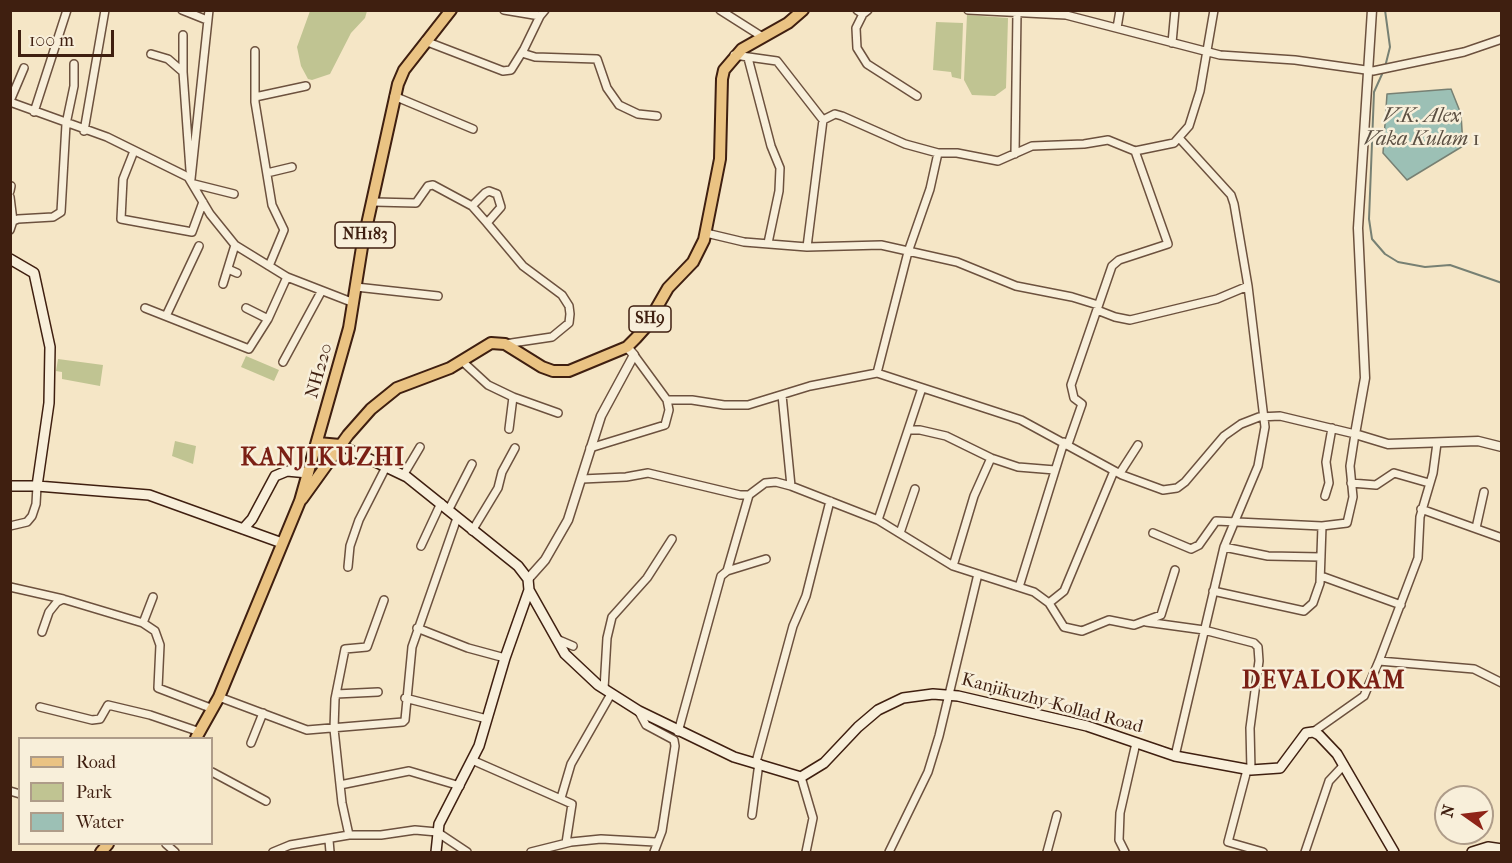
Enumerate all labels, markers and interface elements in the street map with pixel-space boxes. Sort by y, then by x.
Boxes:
scale bar [21,18,117,56]
text: 100 m [29,30,74,51]
water label: V.K. Alex Vaka Kulam 1 [1364,105,1480,152]
road number: NH183 [335,222,395,248]
road number: SH9 [629,306,671,332]
street label: NH220 [302,341,338,401]
district label: KANJIKUZHI [241,445,405,473]
district label: DEVALOKAM [1242,668,1406,696]
street label: Kanjikuzhy-Kollad Road [959,669,1145,739]
legend [18,737,213,845]
text: Road [76,752,116,773]
text: Park [76,782,112,803]
north arrow [1434,785,1494,845]
text: N [1437,803,1459,819]
text: Water [76,812,124,833]

